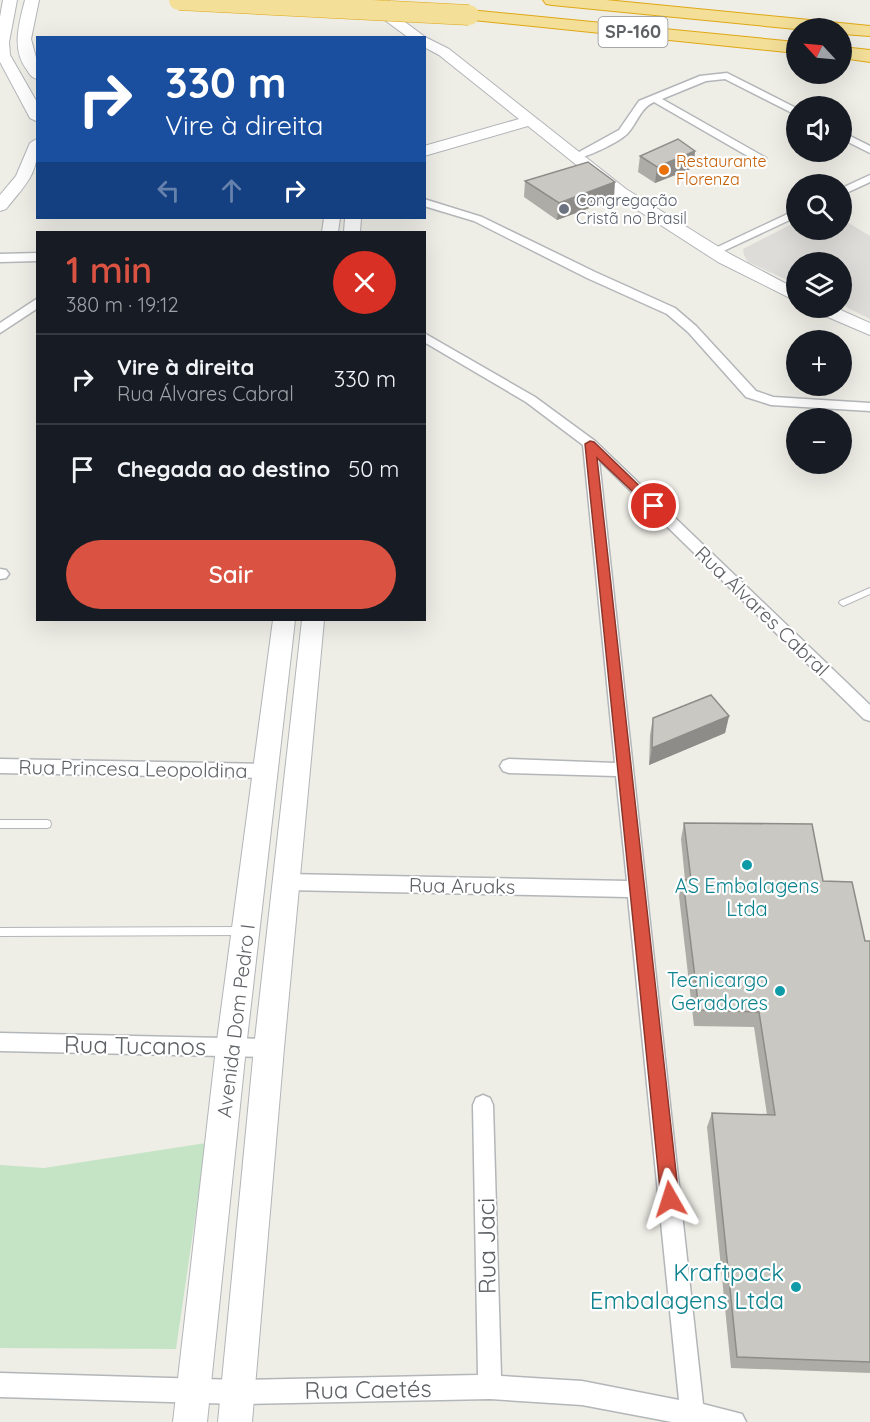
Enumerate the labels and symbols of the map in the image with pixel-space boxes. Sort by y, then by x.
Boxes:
road number: SP-160 [598,17,668,47]
north arrow [786,18,852,84]
place label: Restaurante Florenza [676,151,767,189]
marker: Restaurante Florenza [657,163,671,177]
place label: Congregação Cristã no Brasil [576,190,687,228]
marker: Congregação Cristã no Brasil [557,202,571,216]
pin [628,480,679,531]
street label: Rua Álvares Cabral [690,540,835,681]
street label: Rua Princesa Leopoldina [18,754,248,783]
marker: AS Embalagens Ltda [740,858,754,872]
street label: Rua Aruaks [409,872,515,899]
place label: AS Embalagens Ltda [675,873,819,921]
street label: Avenida Dom Pedro I [211,923,260,1119]
place label: Tecnicargo Geradores [667,967,768,1015]
marker: Tecnicargo Geradores [773,984,787,998]
street label: Rua Tucanos [64,1029,207,1061]
position arrow [638,1167,702,1231]
street label: Rua Jaci [470,1198,502,1294]
place label: Kraftpack Embalagens Ltda [590,1257,784,1315]
marker: Kraftpack Embalagens Ltda [789,1280,803,1294]
street label: Rua Caetés [304,1373,432,1405]

